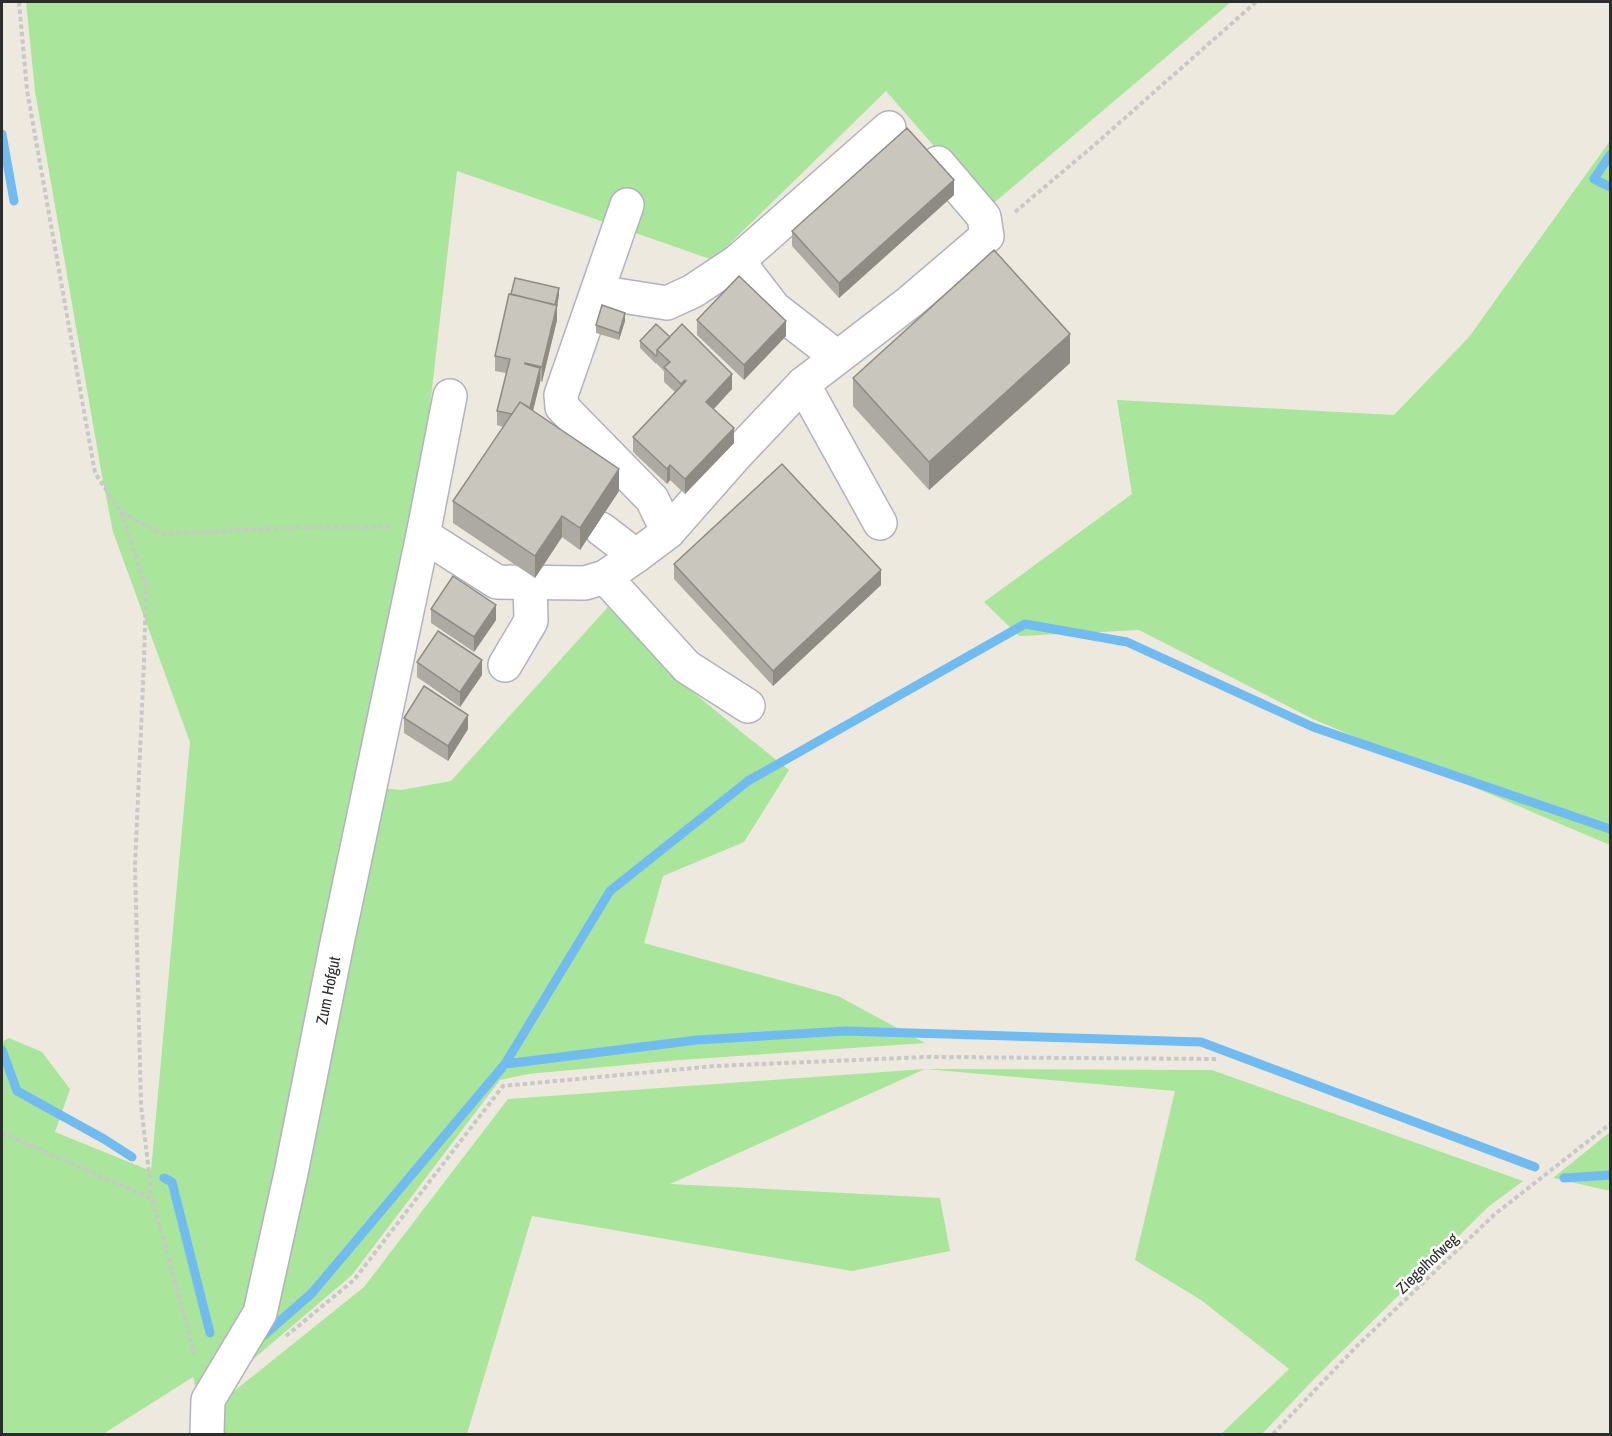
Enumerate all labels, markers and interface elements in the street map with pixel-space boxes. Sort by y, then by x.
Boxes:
street label: Zum Hofgut [310,954,345,1026]
street label: Ziegelhofweg [1391,1227,1463,1298]

